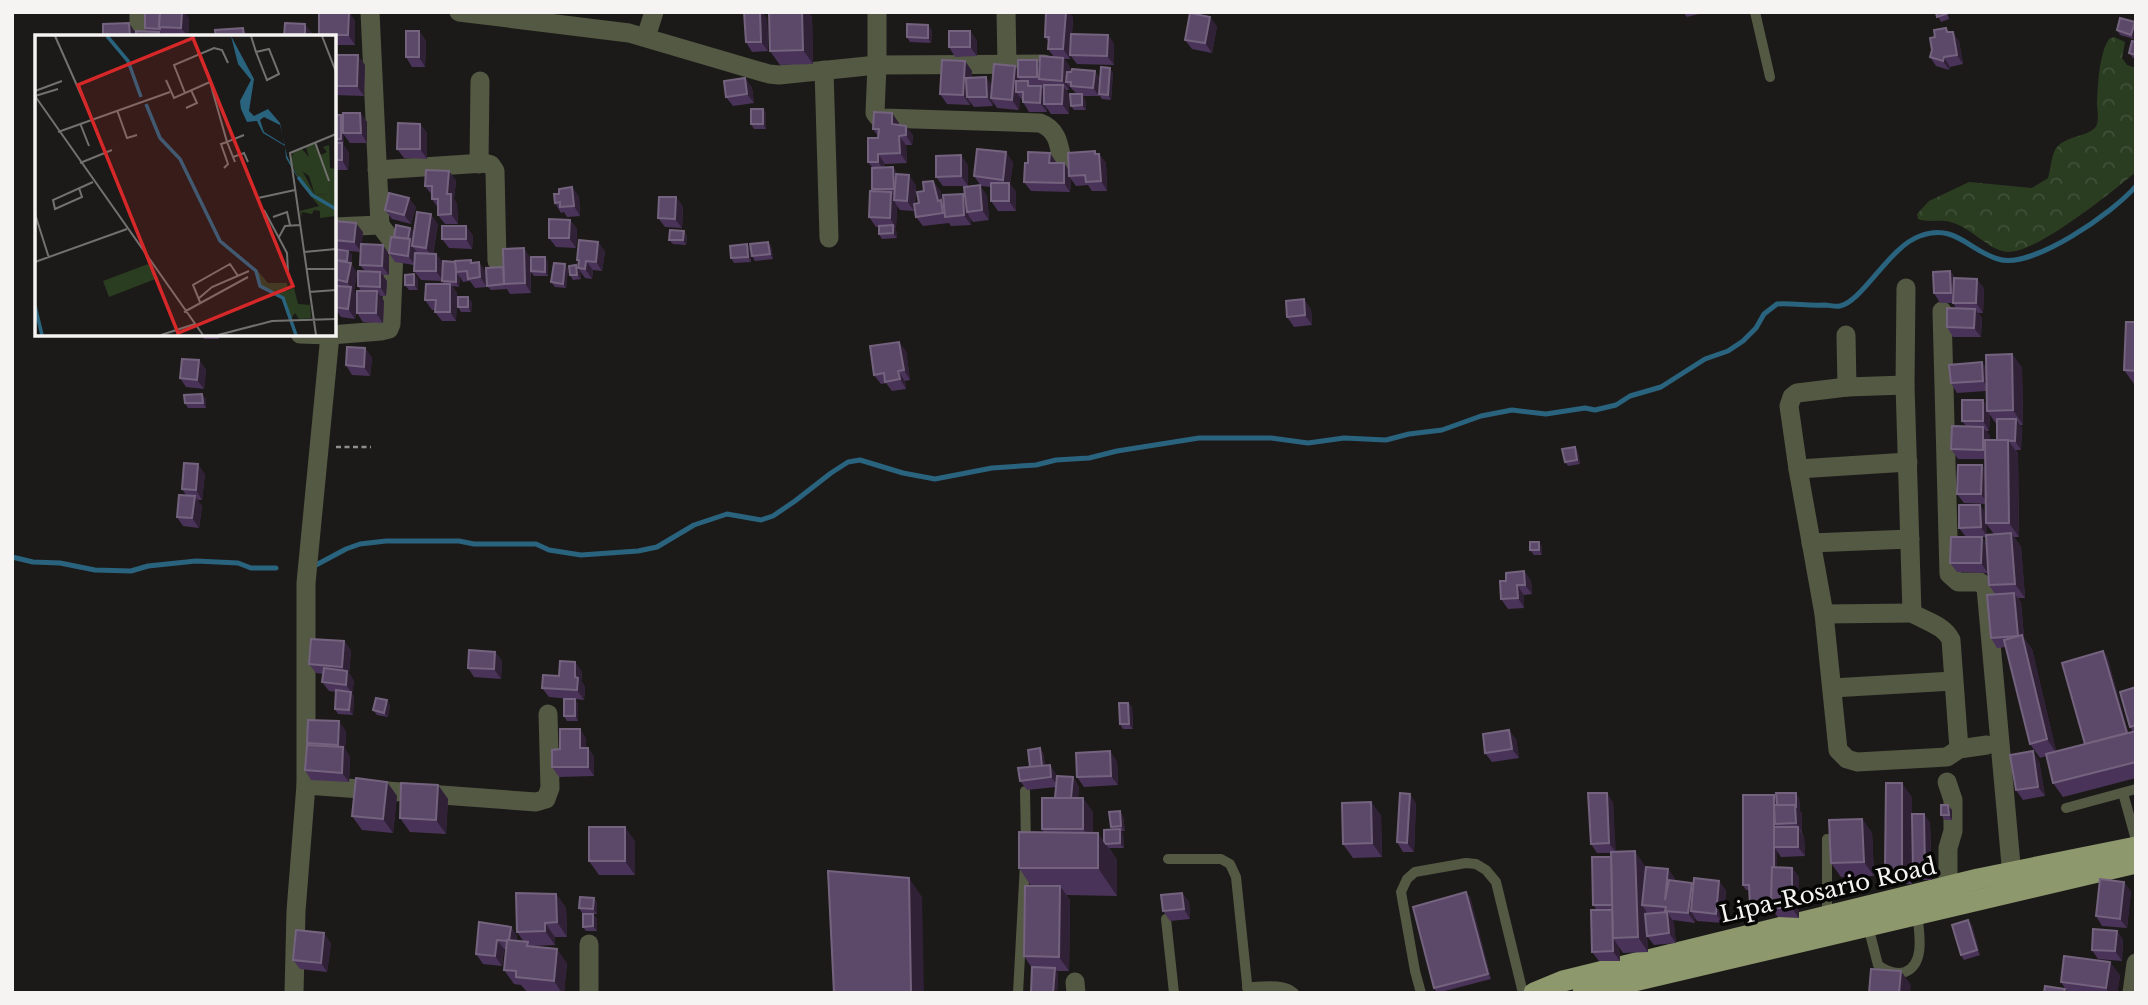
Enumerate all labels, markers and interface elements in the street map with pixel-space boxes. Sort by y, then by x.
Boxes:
inset map [35,35,336,336]
street label: Lipa-Rosario Road [1717,851,1939,929]

